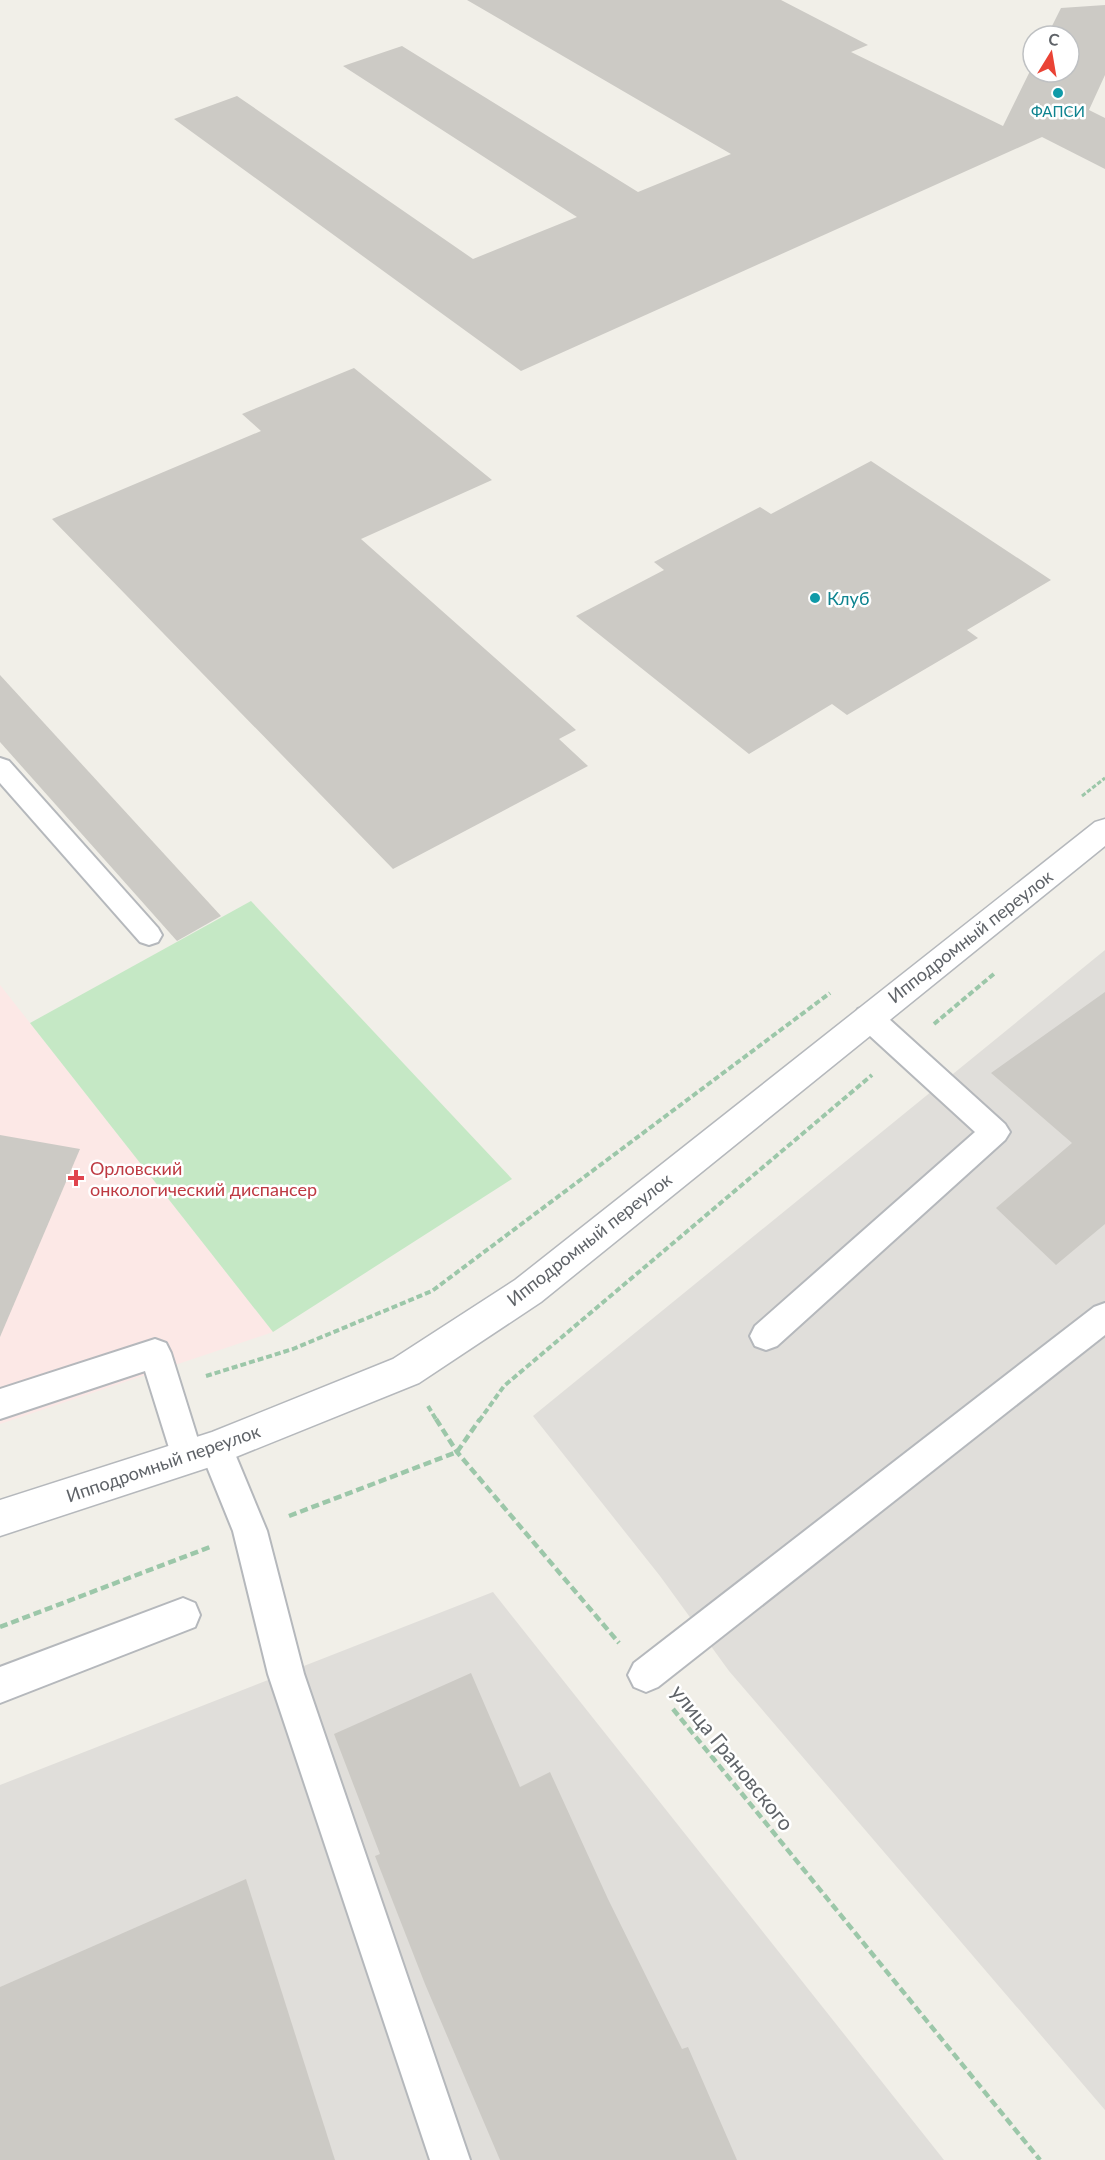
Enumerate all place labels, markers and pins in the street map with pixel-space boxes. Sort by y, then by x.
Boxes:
marker: ФАПСИ [1051,86,1065,100]
place label: ФАПСИ [1031,102,1085,120]
place label: Клуб [827,587,869,609]
marker: Клуб [808,591,822,605]
place label: Орловский онкологический диспансер [90,1157,317,1200]
marker: Орловский онкологический диспансер [67,1169,85,1187]

